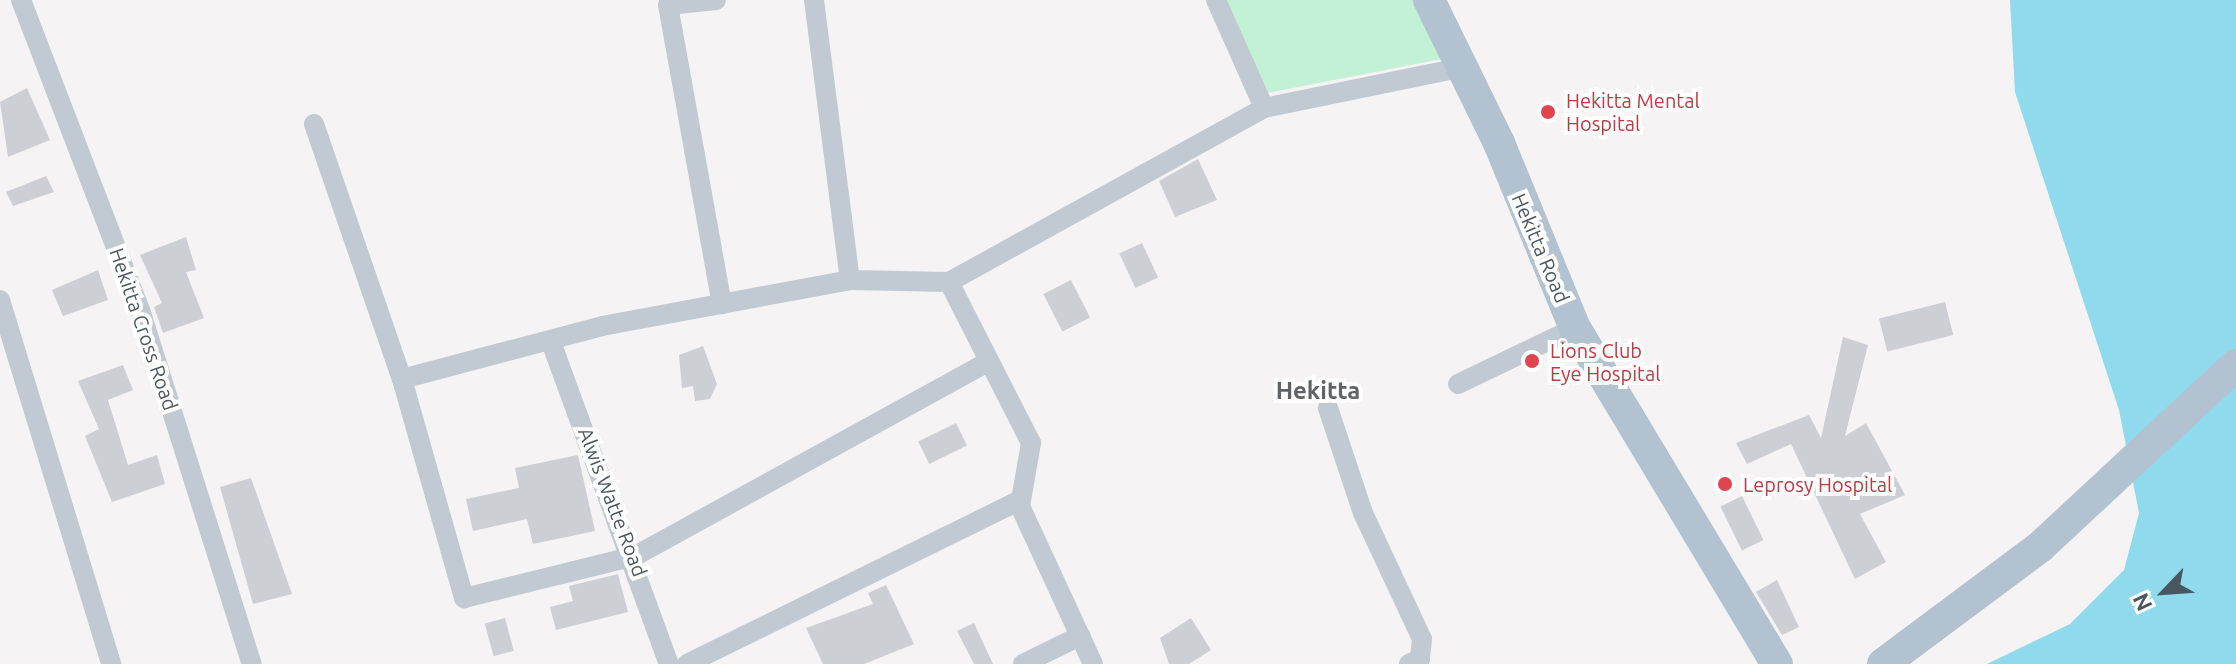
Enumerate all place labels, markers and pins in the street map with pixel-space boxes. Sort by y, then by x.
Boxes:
place label: Hekitta Mental Hospital [1566,88,1700,135]
marker: Hekitta Mental Hospital [1537,101,1559,123]
place label: Lions Club Eye Hospital [1550,338,1660,385]
marker: Lions Club Eye Hospital [1521,350,1543,372]
place label: Leprosy Hospital [1743,472,1892,496]
marker: Leprosy Hospital [1714,473,1736,495]

